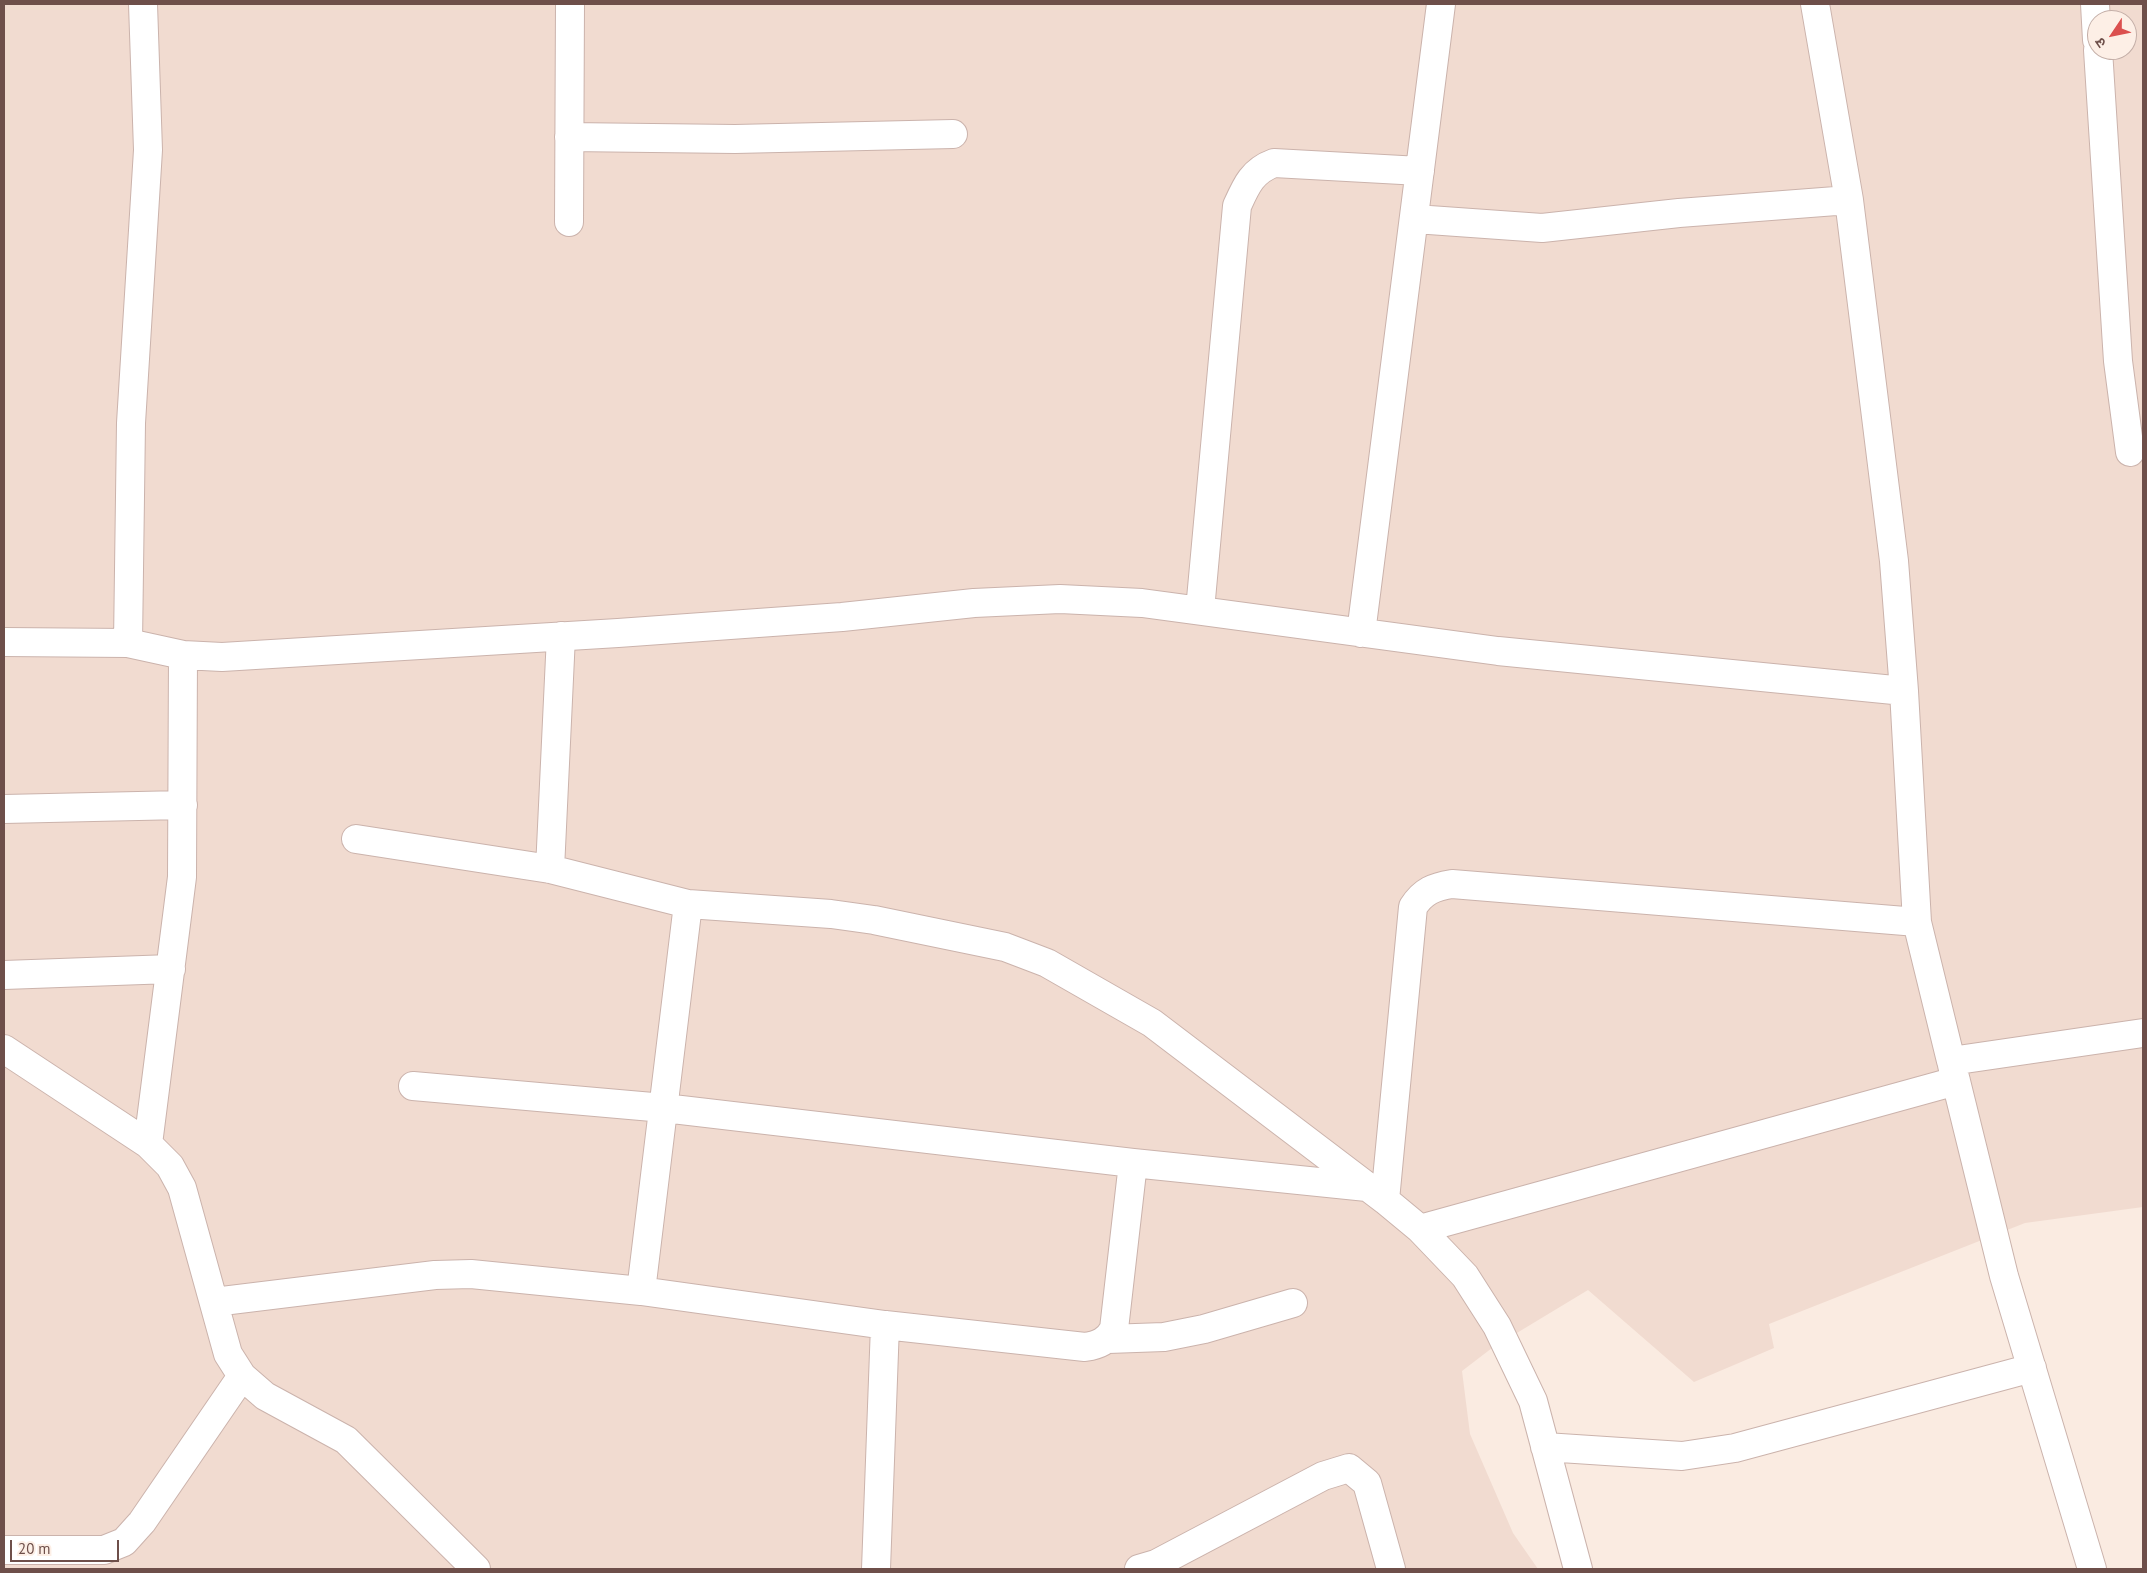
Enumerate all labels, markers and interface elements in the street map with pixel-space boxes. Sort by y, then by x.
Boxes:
north arrow [2087,10,2137,60]
text: उ [2091,34,2110,51]
scale bar [12,1530,121,1562]
text: 20 m [18,1539,51,1558]

